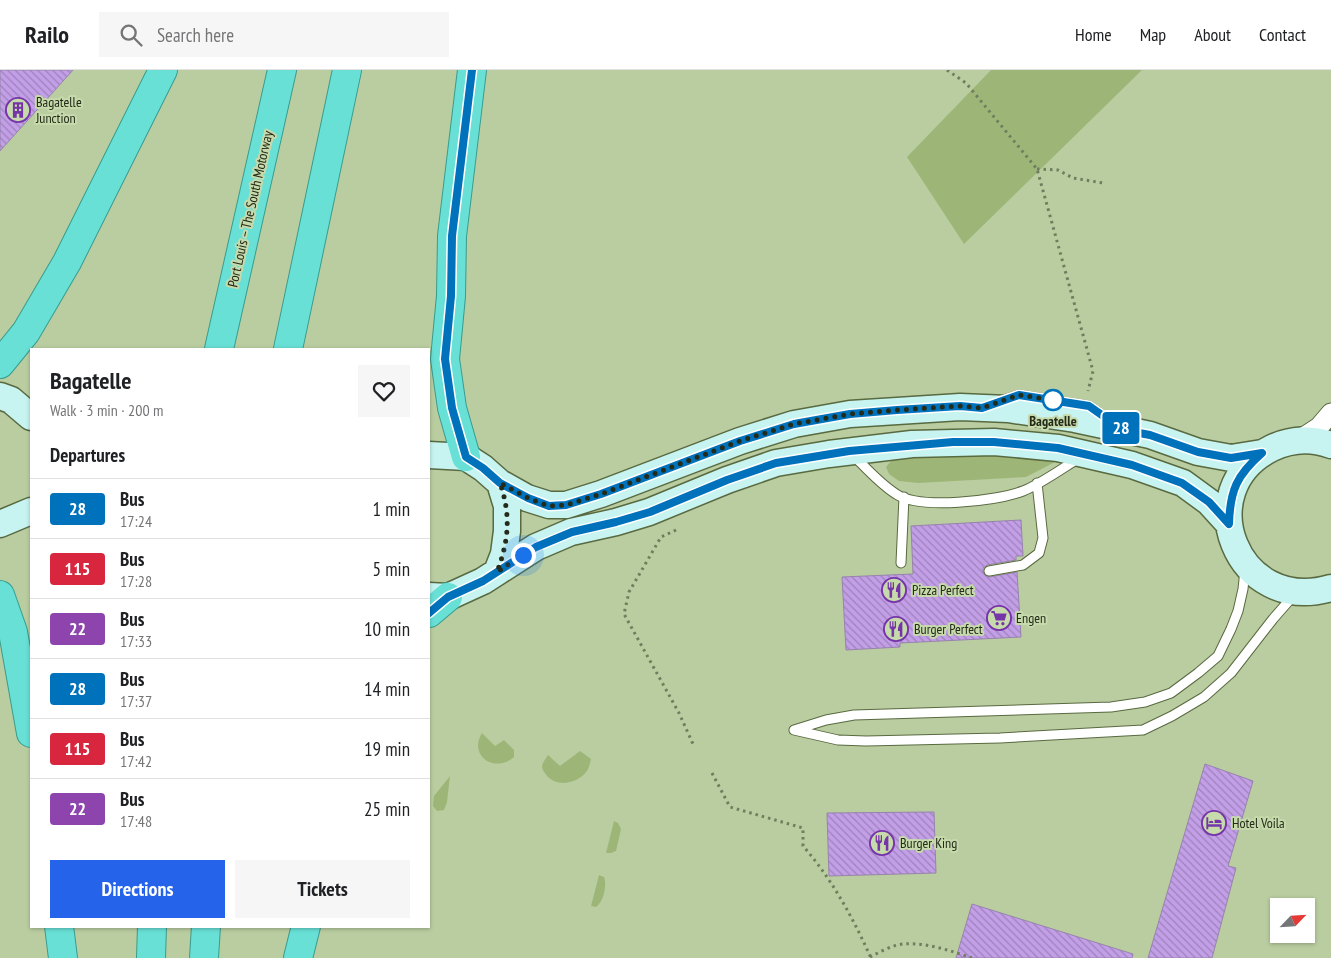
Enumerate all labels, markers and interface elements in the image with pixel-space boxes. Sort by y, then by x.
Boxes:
search box [99,12,449,57]
text: Railo [25,19,69,50]
icon: search [117,21,145,49]
text: Search here [157,23,234,47]
text: Home [1075,23,1112,46]
text: Map [1140,23,1166,46]
text: About [1194,23,1231,46]
text: Contact [1259,23,1306,46]
place label: Bagatelle Junction [35,93,82,127]
building icon: Bagatelle Junction [5,97,31,123]
street label: Port Louis – The South Motorway [223,128,277,289]
text: Bagatelle [50,365,131,396]
button: heart [358,365,410,417]
marker: Bagatelle [1042,389,1064,411]
text: Walk · 3 min · 200 m [50,400,163,420]
place label: Bagatelle [1029,412,1077,430]
line badge: 28 [1098,412,1144,444]
text: 28 [1112,416,1130,439]
text: Departures [50,443,125,467]
text: Bus [120,487,144,511]
text: 28 [69,497,86,520]
text: 1 min [373,497,410,521]
text: 17:24 [120,511,152,531]
your location [511,543,536,568]
text: Bus [120,547,144,571]
text: 115 [65,557,90,580]
text: 5 min [373,557,410,581]
text: 17:28 [120,571,152,591]
restaurant icon: Pizza Perfect [881,577,907,603]
place label: Pizza Perfect [912,581,974,599]
supermarket icon: Engen [986,605,1012,631]
text: Bus [120,607,144,631]
place label: Engen [1016,609,1046,627]
restaurant icon: Burger Perfect [883,616,909,642]
text: 22 [69,617,86,640]
text: 10 min [364,617,410,641]
place label: Burger Perfect [914,620,983,638]
text: 17:33 [120,631,152,651]
text: Bus [120,667,144,691]
text: 28 [69,677,86,700]
text: 14 min [364,677,410,701]
text: 17:37 [120,691,152,711]
text: Bus [120,727,144,751]
text: 115 [65,737,90,760]
text: 19 min [364,737,410,761]
text: 17:42 [120,751,152,771]
text: Bus [120,787,144,811]
text: 22 [69,797,86,820]
text: 25 min [364,797,410,821]
hotel icon: Hotel Voila [1201,810,1227,836]
text: 17:48 [120,811,152,831]
place label: Hotel Voila [1232,814,1285,832]
restaurant icon: Burger King [869,830,895,856]
place label: Burger King [900,834,957,852]
button: Directions [50,860,225,918]
button: Tickets [235,860,410,918]
north arrow [1270,898,1315,942]
map controls [1270,898,1315,943]

